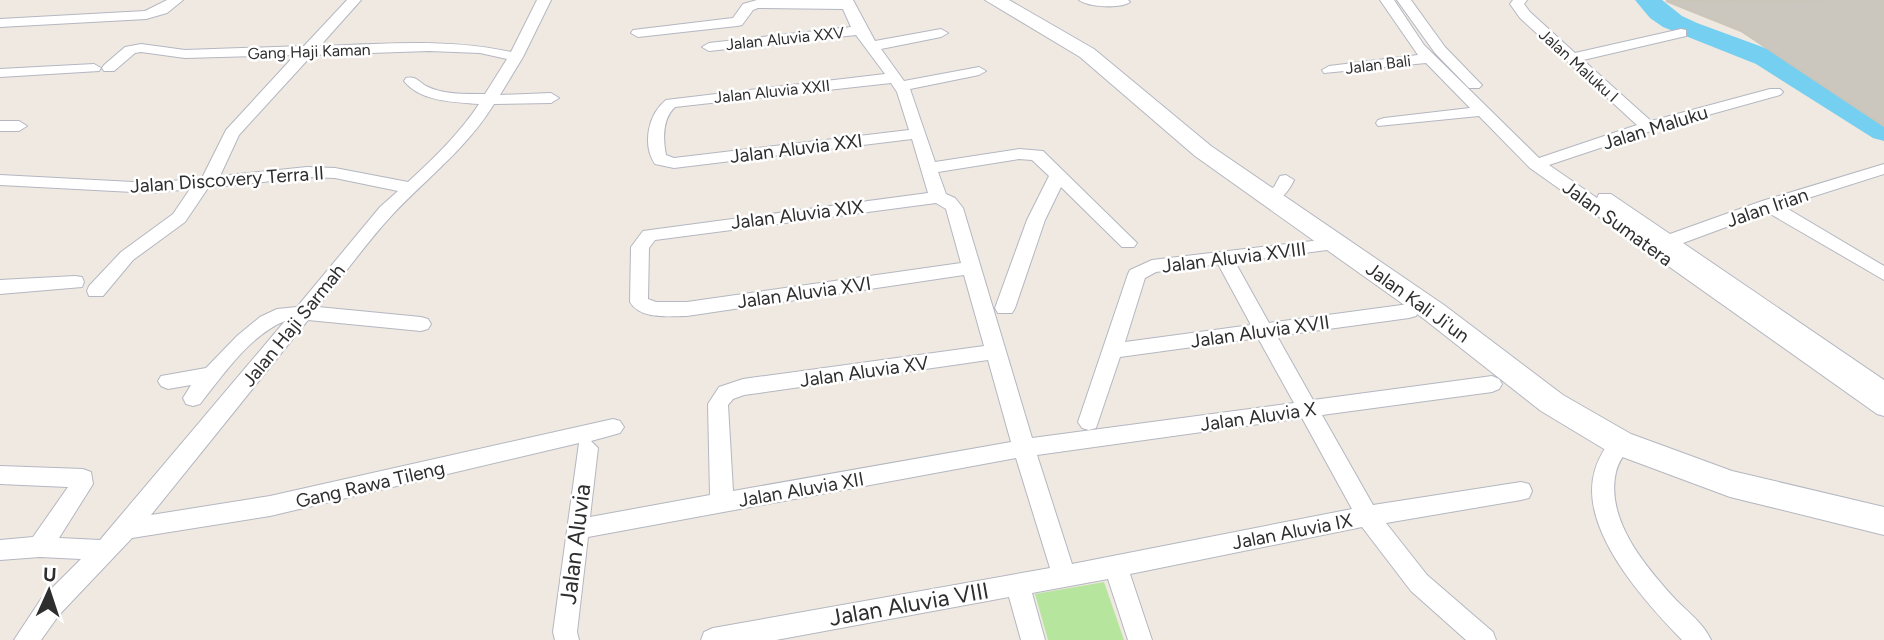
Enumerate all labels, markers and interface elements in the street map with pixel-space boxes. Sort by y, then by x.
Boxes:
street label: Jalan Aluvia XXV [725,23,845,54]
street label: Jalan Maluku I [1535,25,1622,106]
street label: Gang Haji Kaman [247,40,371,63]
street label: Jalan Bali [1344,51,1412,78]
street label: Jalan Aluvia XXII [713,76,831,107]
street label: Jalan Maluku [1600,101,1711,154]
street label: Jalan Aluvia XXI [728,129,864,168]
street label: Jalan Discovery Terra II [129,161,325,198]
street label: Jalan Sumatera [1558,176,1677,271]
street label: Jalan Irian [1723,183,1811,232]
street label: Jalan Aluvia XIX [729,195,865,234]
street label: Jalan Aluvia XVIII [1161,237,1308,278]
street label: Jalan Kali Ji'un [1361,257,1474,348]
street label: Jalan Haji Sarmah [237,259,350,391]
street label: Jalan Aluvia XVI [736,272,872,313]
street label: Jalan Aluvia XVII [1189,310,1331,353]
street label: Jalan Aluvia XV [798,351,930,392]
street label: Jalan Aluvia X [1199,397,1318,436]
street label: Gang Rawa Tileng [293,456,447,513]
street label: Jalan Aluvia XII [737,467,866,512]
street label: Jalan Aluvia [554,482,596,606]
street label: Jalan Aluvia IX [1230,509,1354,554]
north arrow [14,556,84,626]
text: U [43,563,57,586]
street label: Jalan Aluvia VIII [827,576,991,632]

